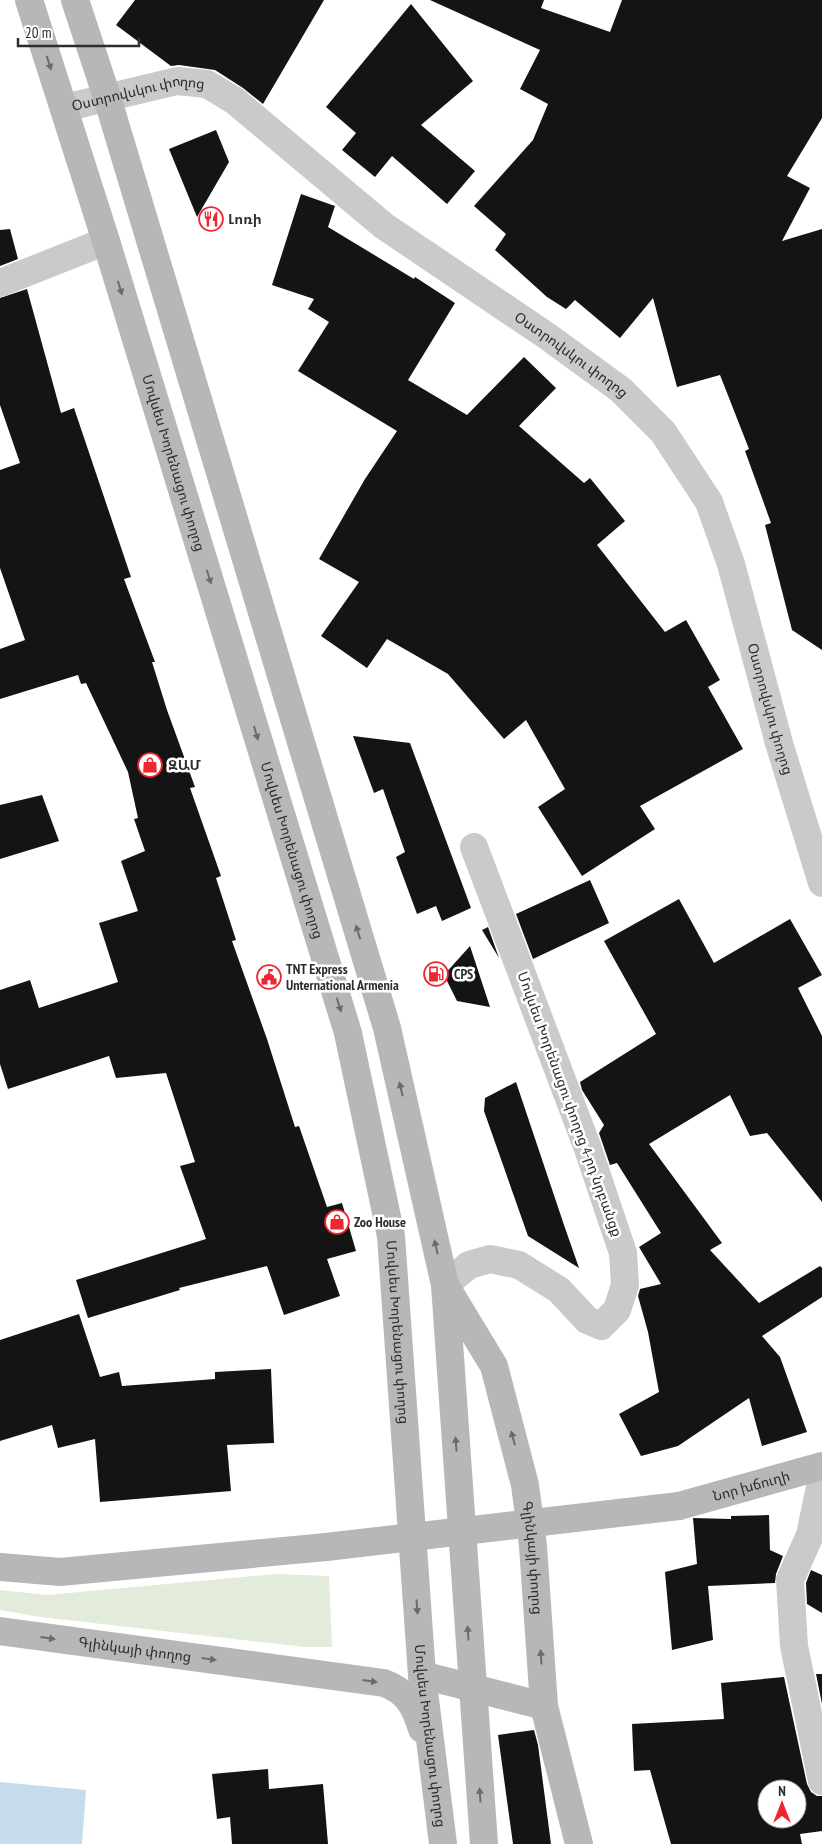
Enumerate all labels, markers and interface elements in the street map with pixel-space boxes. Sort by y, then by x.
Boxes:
scale bar [18,15,139,47]
text: 20 m [25,23,51,42]
one-way arrow [46,56,54,71]
street label: Օստրովսկու փողոց [70,72,206,115]
restaurant icon: Լոռի [198,206,224,232]
place label: Լոռի [228,210,262,228]
one-way arrow [117,281,125,296]
street label: Օստրովսկու փողոց [511,308,632,401]
street label: Մովսես Խորենացու փողոց [138,372,209,554]
one-way arrow [205,570,213,585]
street label: Օստրովսկու փողոց [744,641,797,777]
one-way arrow [253,725,261,740]
shop icon: ԶԱՄ [137,752,163,778]
place label: ԶԱՄ [168,756,201,774]
street label: Մովսես Խորենացու փողոց [257,760,328,941]
one-way arrow [354,925,362,940]
place label: TNT Express Unternational Armenia [286,960,399,994]
fuel station icon: CPS [423,961,449,987]
public building icon: TNT Express Unternational Armenia [256,964,282,990]
place label: CPS [454,965,473,983]
street label: Մովսես Խորենացու փողոց 4-րդ նրբանցք [514,969,626,1239]
one-way arrow [336,998,344,1013]
one-way arrow [397,1081,405,1096]
shop icon: Zoo House [324,1209,350,1235]
place label: Zoo House [354,1213,406,1231]
one-way arrow [432,1239,440,1255]
street label: Մովսես Խորենացու փողոց [382,1240,413,1425]
one-way arrow [508,1430,516,1445]
one-way arrow [451,1435,459,1451]
street label: Նոր խճուղի [711,1466,792,1505]
street label: Գլինկայի փողոց [518,1500,547,1615]
one-way arrow [414,1599,422,1615]
one-way arrow [464,1625,472,1641]
street label: Գլինկայի փողոց [77,1633,192,1666]
one-way arrow [41,1634,57,1642]
street label: Մովսես Խորենացու փողոց [411,1644,450,1828]
one-way arrow [536,1649,544,1665]
one-way arrow [202,1655,218,1663]
one-way arrow [363,1677,379,1685]
north arrow [757,1779,807,1829]
text: N [778,1782,786,1800]
one-way arrow [476,1787,484,1803]

